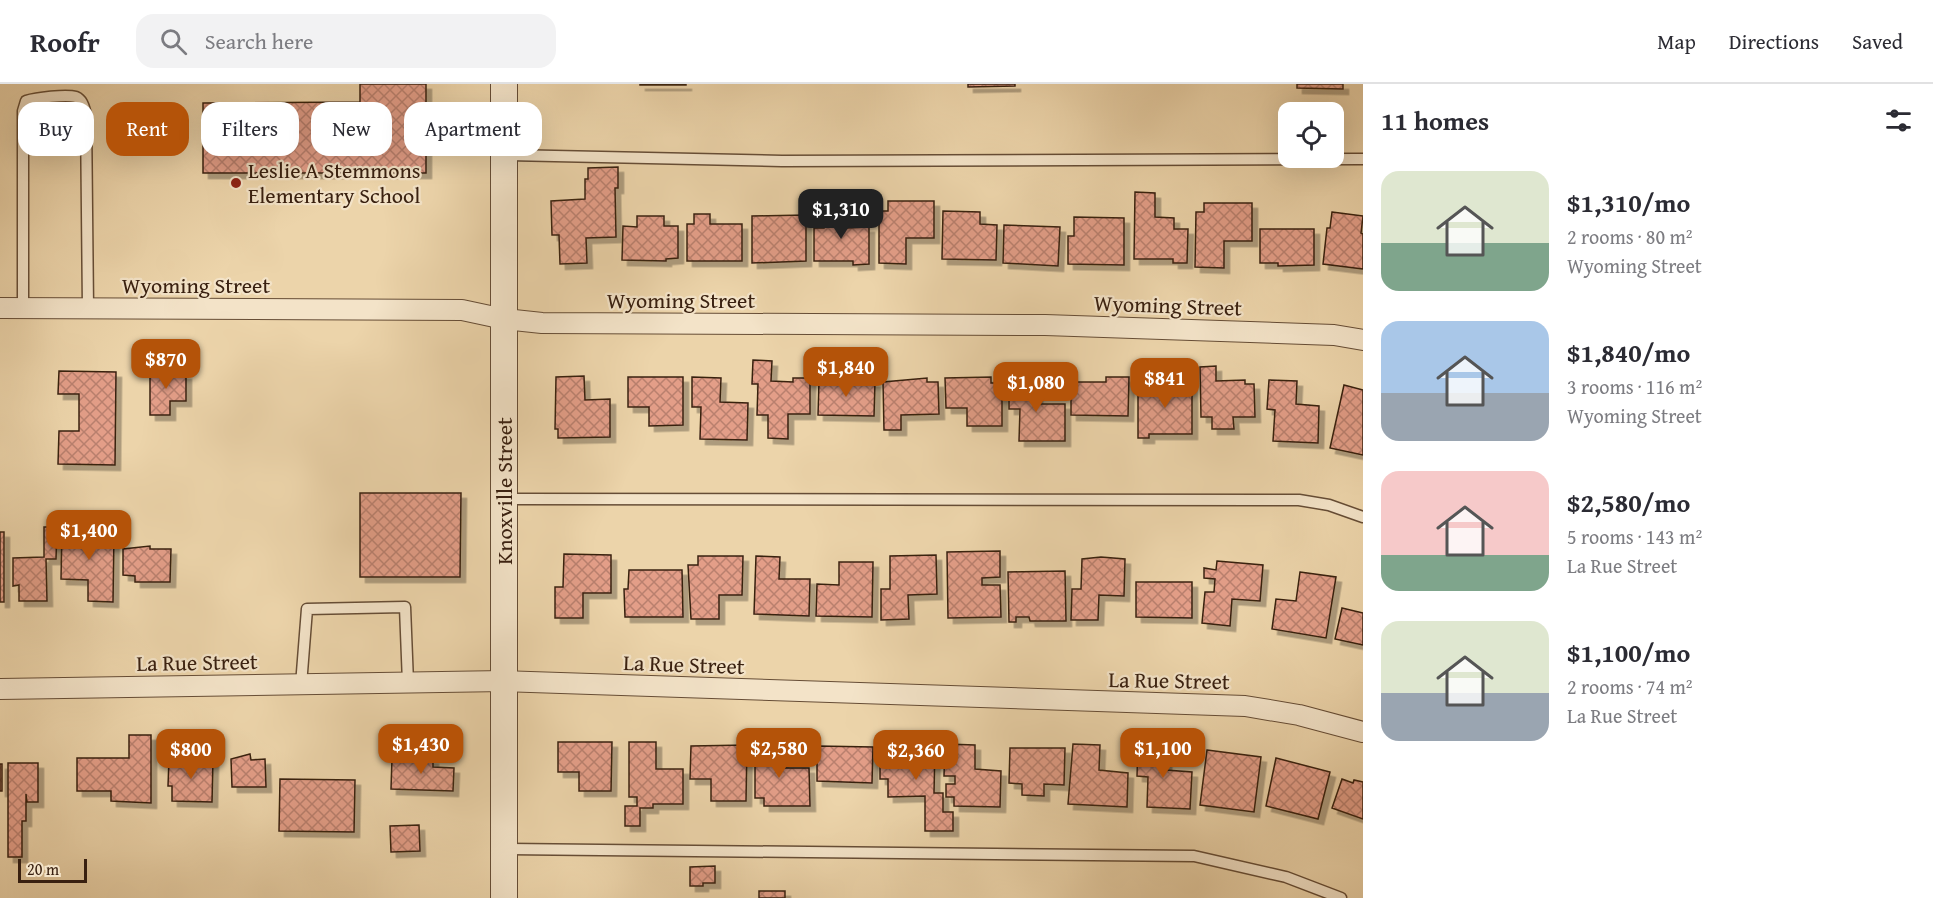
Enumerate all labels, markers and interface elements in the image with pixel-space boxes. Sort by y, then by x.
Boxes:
search box [136,14,556,68]
text: Roofr [30,21,100,62]
icon: search [157,25,190,58]
text: Search here [205,25,313,57]
text: Map [1657,26,1696,57]
text: Directions [1729,26,1819,57]
text: Saved [1852,26,1903,57]
text: 11 homes [1381,101,1489,140]
chip: Buy [18,102,94,156]
chip: Rent [106,102,189,156]
chip: Filters [201,102,299,156]
chip: New [311,102,392,156]
chip: Apartment [404,102,542,156]
map controls [1278,102,1344,168]
button: locate [1278,102,1344,168]
icon: filters [1882,104,1915,137]
place label: Leslie A Stemmons Elementary School [248,154,421,211]
marker: Leslie A Stemmons Elementary School [229,176,243,190]
text: $1,310/mo [1567,183,1690,222]
pin: $1,310 [792,189,890,240]
text: $1,310 [812,194,870,223]
icon: home [1429,195,1501,267]
text: 2 rooms · 80 m² [1567,222,1693,251]
text: Wyoming Street [1567,251,1702,280]
street label: Wyoming Street [122,269,270,301]
street label: Wyoming Street [607,284,755,316]
street label: Wyoming Street [1093,286,1243,324]
text: $1,840/mo [1567,333,1690,372]
pin: $870 [130,339,202,390]
text: $870 [145,344,187,373]
icon: home [1429,345,1501,417]
pin: $1,840 [797,347,895,398]
text: $1,840 [817,352,875,381]
pin: $841 [1129,358,1201,409]
pin: $1,080 [987,362,1085,413]
text: $841 [1144,363,1186,392]
text: $1,080 [1007,367,1065,396]
text: 3 rooms · 116 m² [1567,372,1702,401]
text: Wyoming Street [1567,401,1702,430]
street label: Knoxville Street [488,417,520,565]
text: $2,580/mo [1567,483,1690,522]
icon: home [1429,495,1501,567]
pin: $1,400 [40,510,138,561]
text: $1,400 [60,515,118,544]
text: 5 rooms · 143 m² [1567,522,1702,551]
text: La Rue Street [1567,551,1677,580]
text: $1,100/mo [1567,633,1690,672]
street label: La Rue Street [136,645,258,679]
icon: home [1429,645,1501,717]
street label: La Rue Street [623,646,745,682]
street label: La Rue Street [1108,663,1230,697]
text: 2 rooms · 74 m² [1567,672,1693,701]
text: La Rue Street [1567,701,1677,730]
pin: $1,430 [372,724,470,775]
pin: $2,580 [730,728,828,779]
pin: $1,100 [1114,728,1212,779]
pin: $800 [155,729,227,780]
text: $1,430 [392,729,450,758]
pin: $2,360 [867,730,965,781]
text: $2,580 [750,733,808,762]
text: $1,100 [1134,733,1192,762]
text: $800 [170,734,212,763]
text: $2,360 [887,735,945,764]
scale bar [18,856,87,884]
text: 20 m [27,857,59,881]

